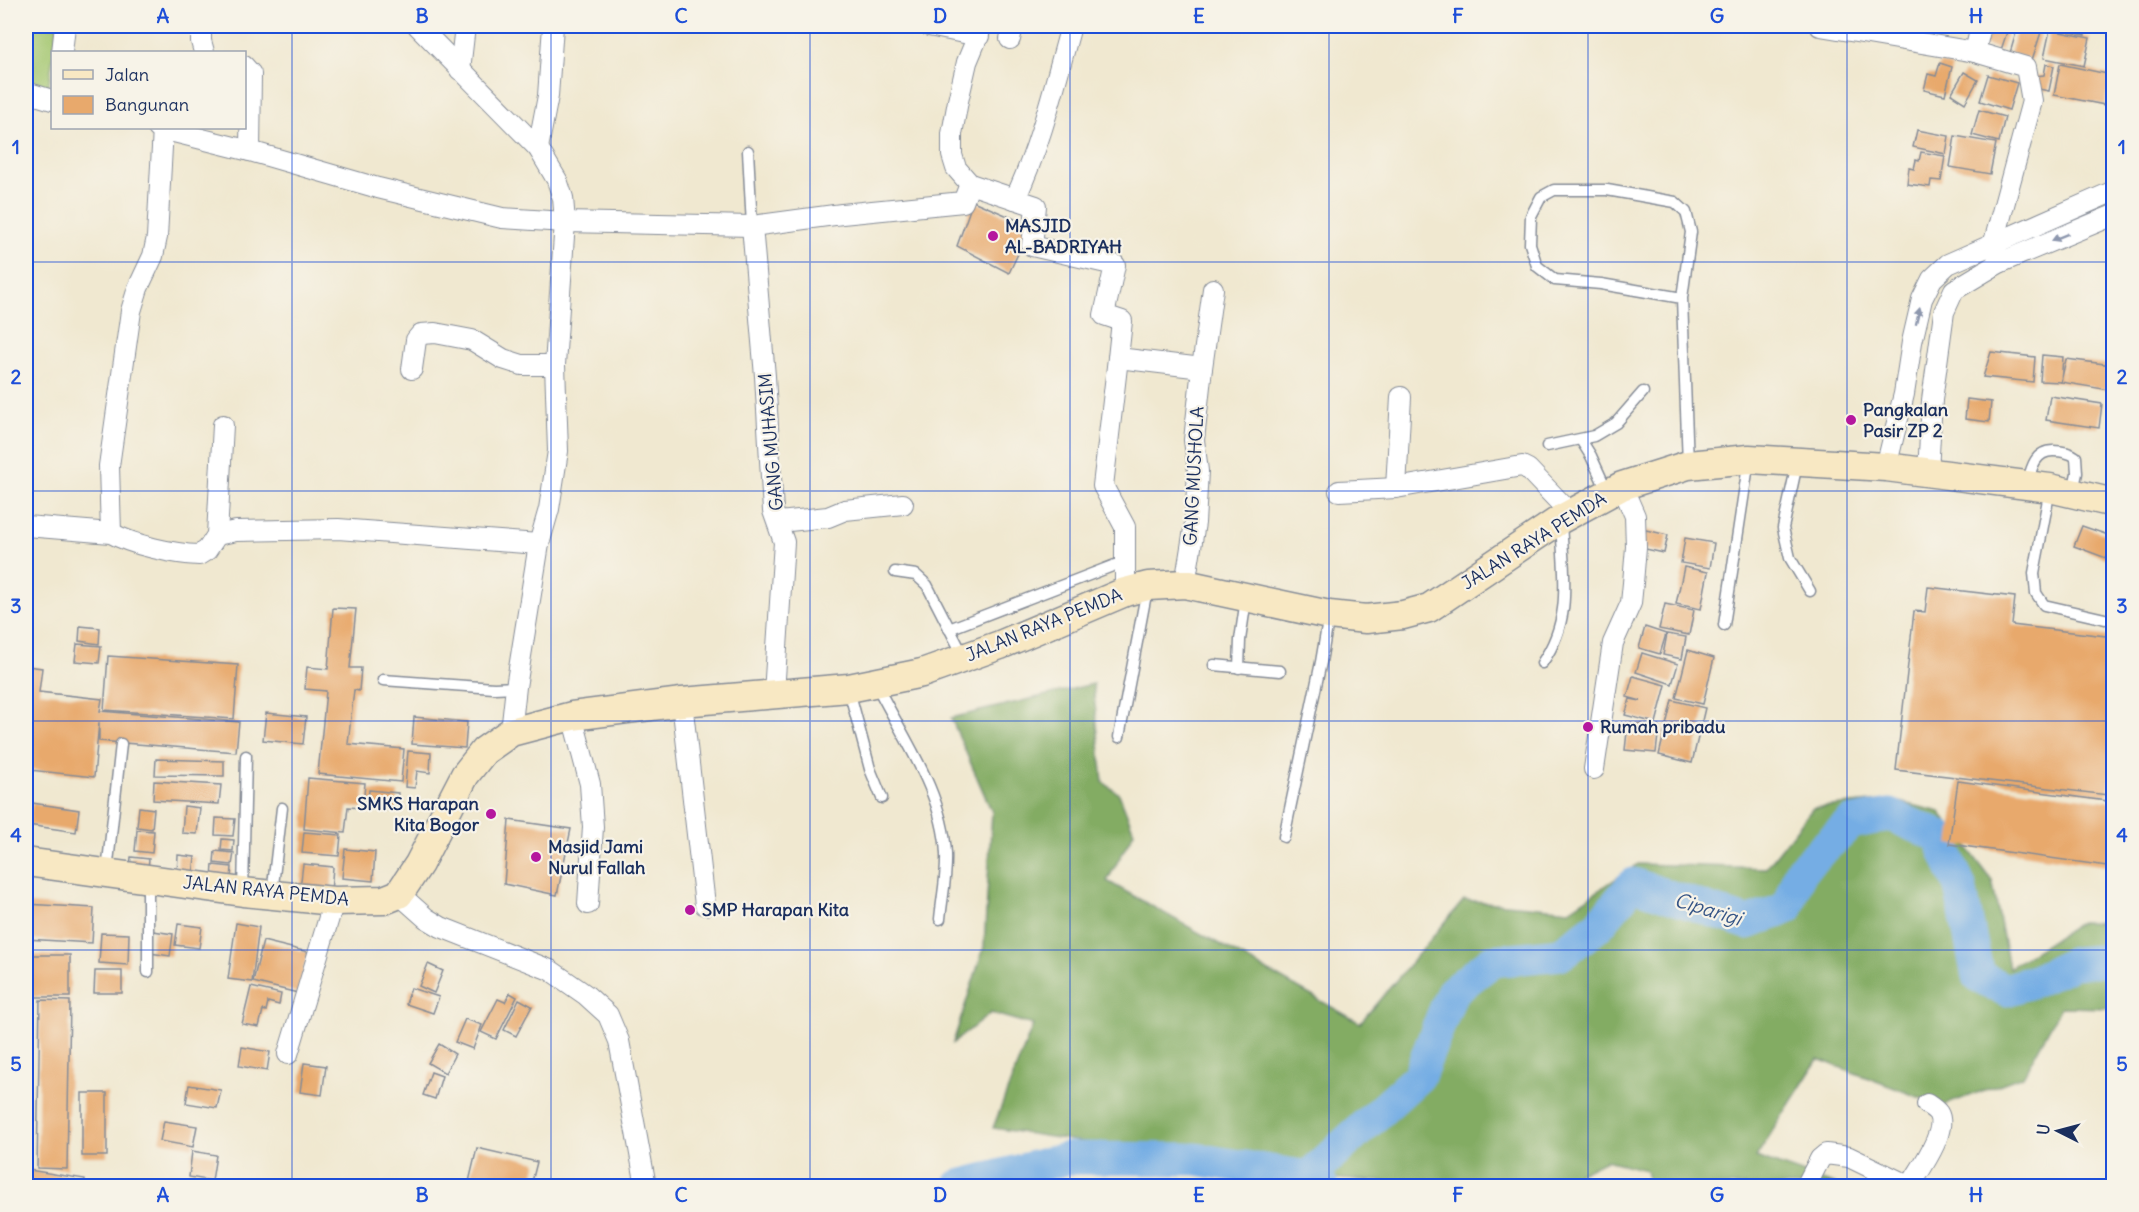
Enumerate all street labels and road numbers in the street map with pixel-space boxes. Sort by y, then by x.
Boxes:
street label: GANG MUHASIM [753,372,788,512]
street label: GANG MUSHOLA [1178,406,1209,546]
street label: JALAN RAYA PEMDA [1457,487,1610,594]
street label: JALAN RAYA PEMDA [962,583,1125,666]
street label: JALAN RAYA PEMDA [182,870,350,911]

